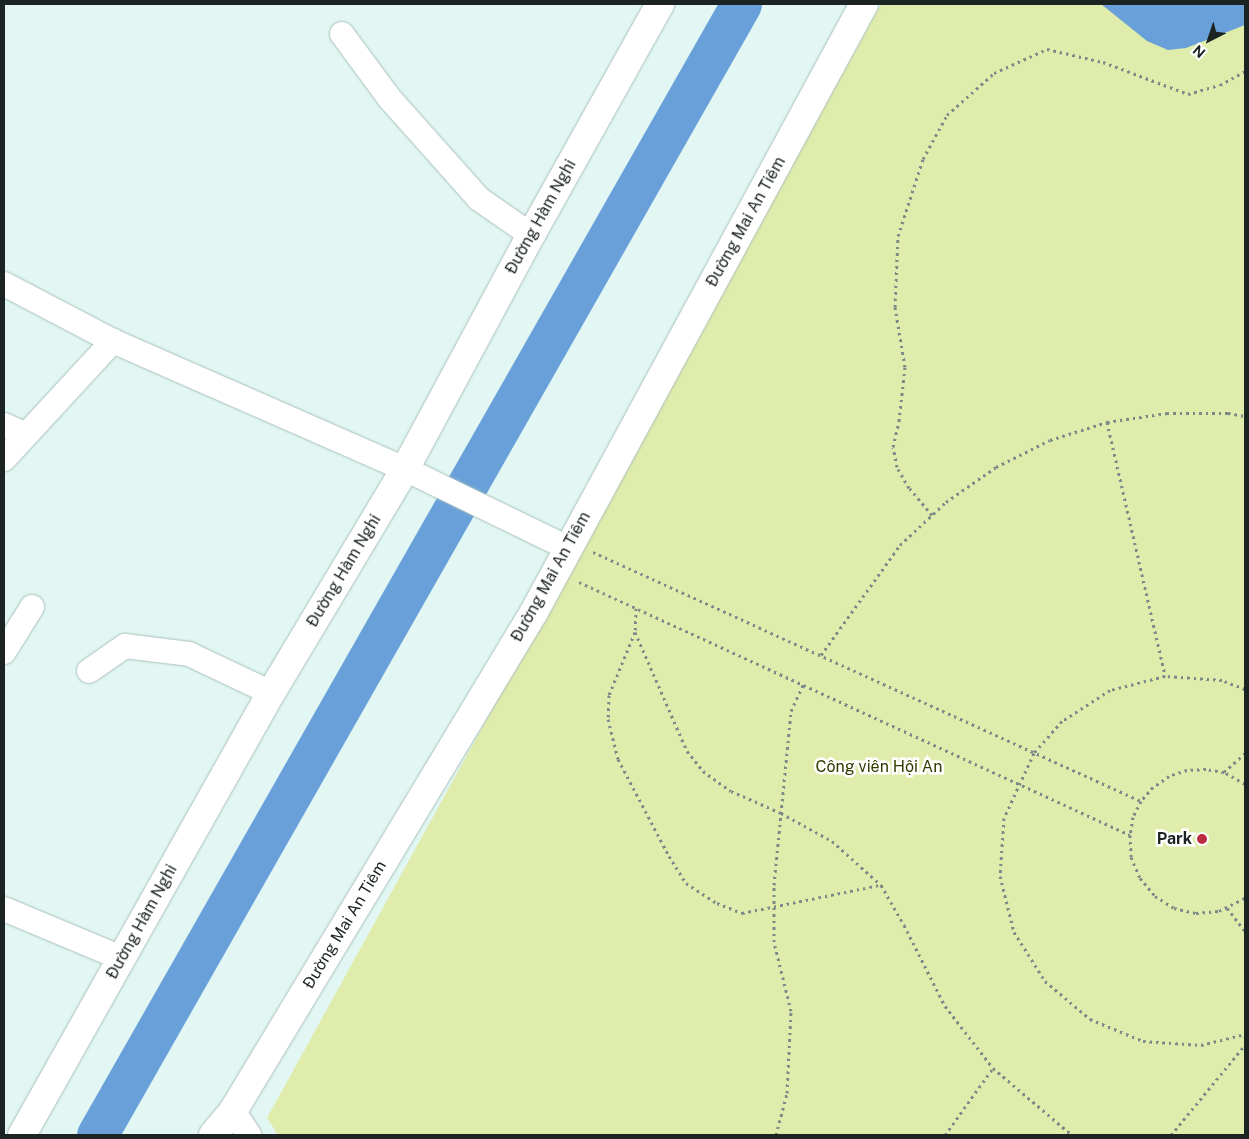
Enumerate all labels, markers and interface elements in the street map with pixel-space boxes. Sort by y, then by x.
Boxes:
north arrow [1184,15,1234,65]
text: N [1190,42,1209,61]
street label: Đường Mai An Tiêm [702,154,790,290]
street label: Đường Hàm Nghi [502,156,580,278]
street label: Đường Mai An Tiêm [507,509,595,645]
street label: Đường Hàm Nghi [303,511,385,631]
park label: Công viên Hội An [816,757,942,777]
place label: Park [1157,829,1192,849]
marker: Park [1196,833,1208,845]
street label: Đường Mai An Tiêm [299,858,391,992]
street label: Đường Hàm Nghi [103,861,181,983]

